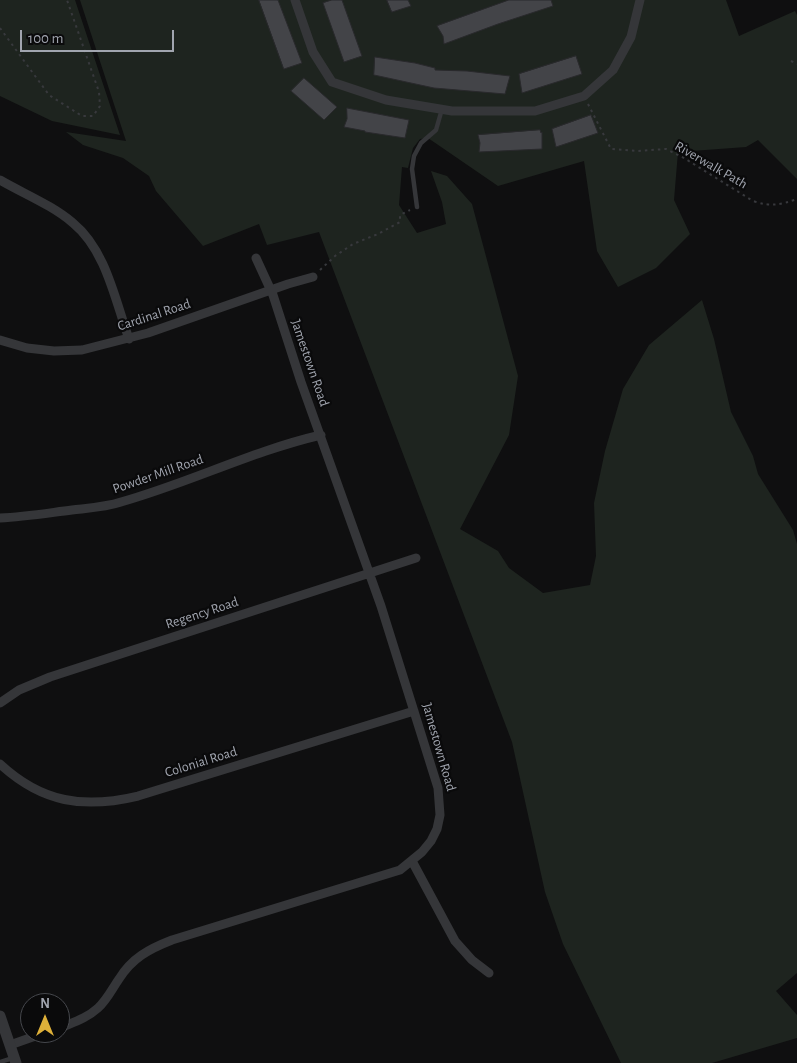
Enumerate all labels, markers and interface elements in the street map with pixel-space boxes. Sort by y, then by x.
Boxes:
scale bar [22,20,176,52]
text: 100 m [28,31,63,46]
street label: Riverwalk Path [672,137,750,193]
street label: Cardinal Road [115,295,193,335]
street label: Jamestown Road [287,317,333,409]
street label: Powder Mill Road [111,451,205,497]
street label: Regency Road [163,593,241,633]
street label: Jamestown Road [418,701,460,793]
street label: Colonial Road [163,743,239,781]
north arrow [20,993,70,1043]
text: N [40,997,50,1011]

